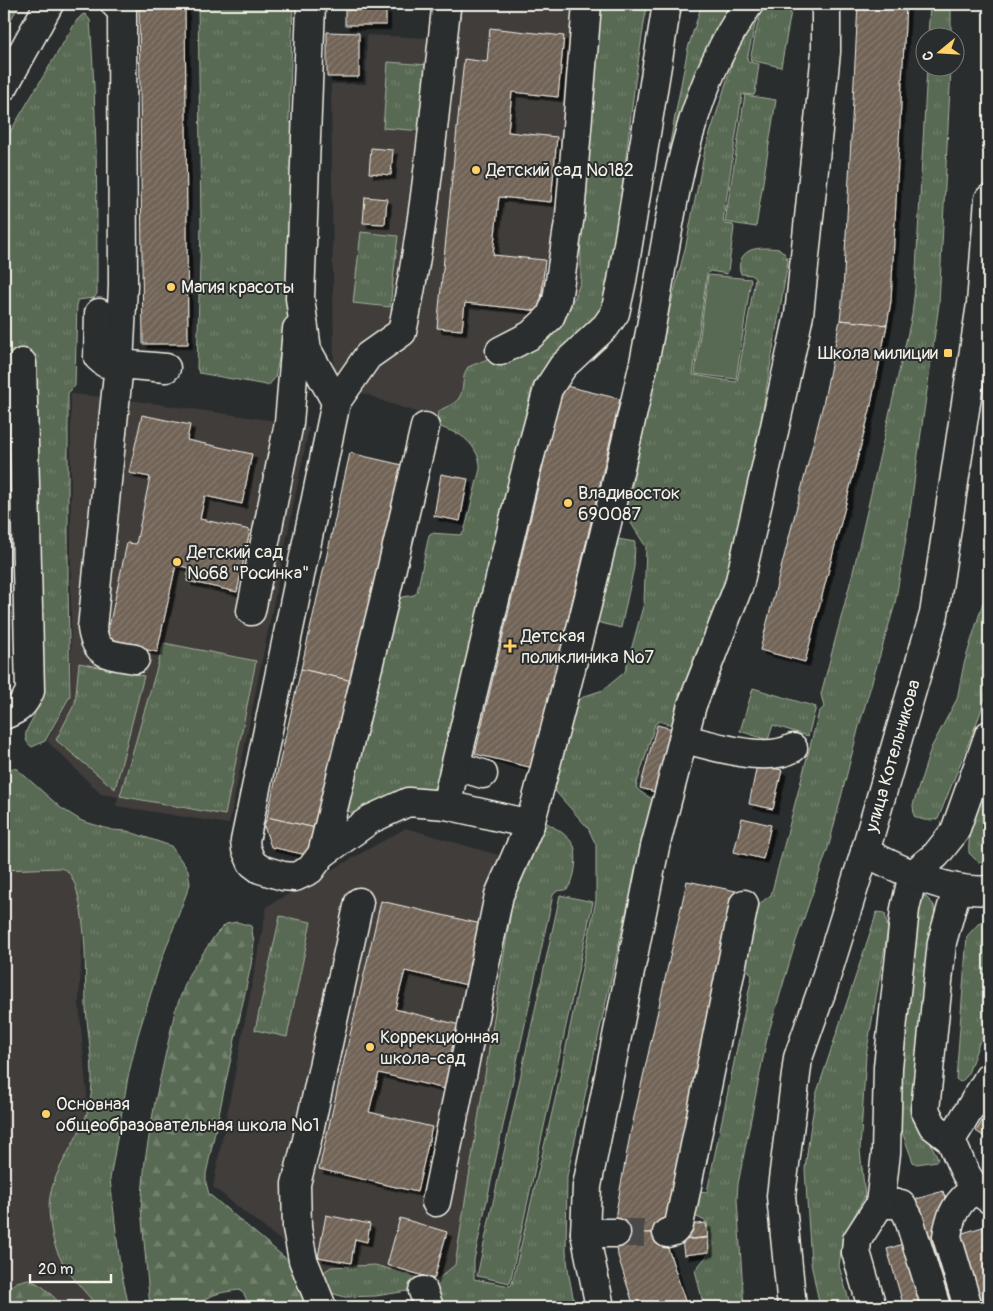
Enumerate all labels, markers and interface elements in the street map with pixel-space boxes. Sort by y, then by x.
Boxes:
north arrow [916,28,966,78]
text: С [919,49,938,63]
place label: Детский сад №182 [485,159,634,182]
marker: Детский сад №182 [470,164,482,176]
place label: Магия красоты [181,276,294,299]
marker: Магия красоты [165,281,177,293]
place label: Школа милиции [818,342,938,365]
marker: Школа милиции [942,347,954,359]
place label: Владивосток 690087 [578,482,680,526]
marker: Владивосток 690087 [562,497,574,509]
place label: Детский сад №68 "Росинка" [186,541,309,585]
marker: Детский сад №68 "Росинка" [171,556,183,568]
place label: Детская поликлиника №7 [520,625,654,669]
marker: Детская поликлиника №7 [503,639,517,653]
street label: улица Котельникова [860,677,926,836]
place label: Коррекционная школа-сад [380,1026,499,1070]
marker: Коррекционная школа-сад [364,1041,376,1053]
place label: Основная общеобразовательная школа №1 [56,1093,320,1137]
marker: Основная общеобразовательная школа №1 [40,1108,52,1120]
scale bar [30,1251,111,1283]
text: 20 m [38,1260,73,1279]

